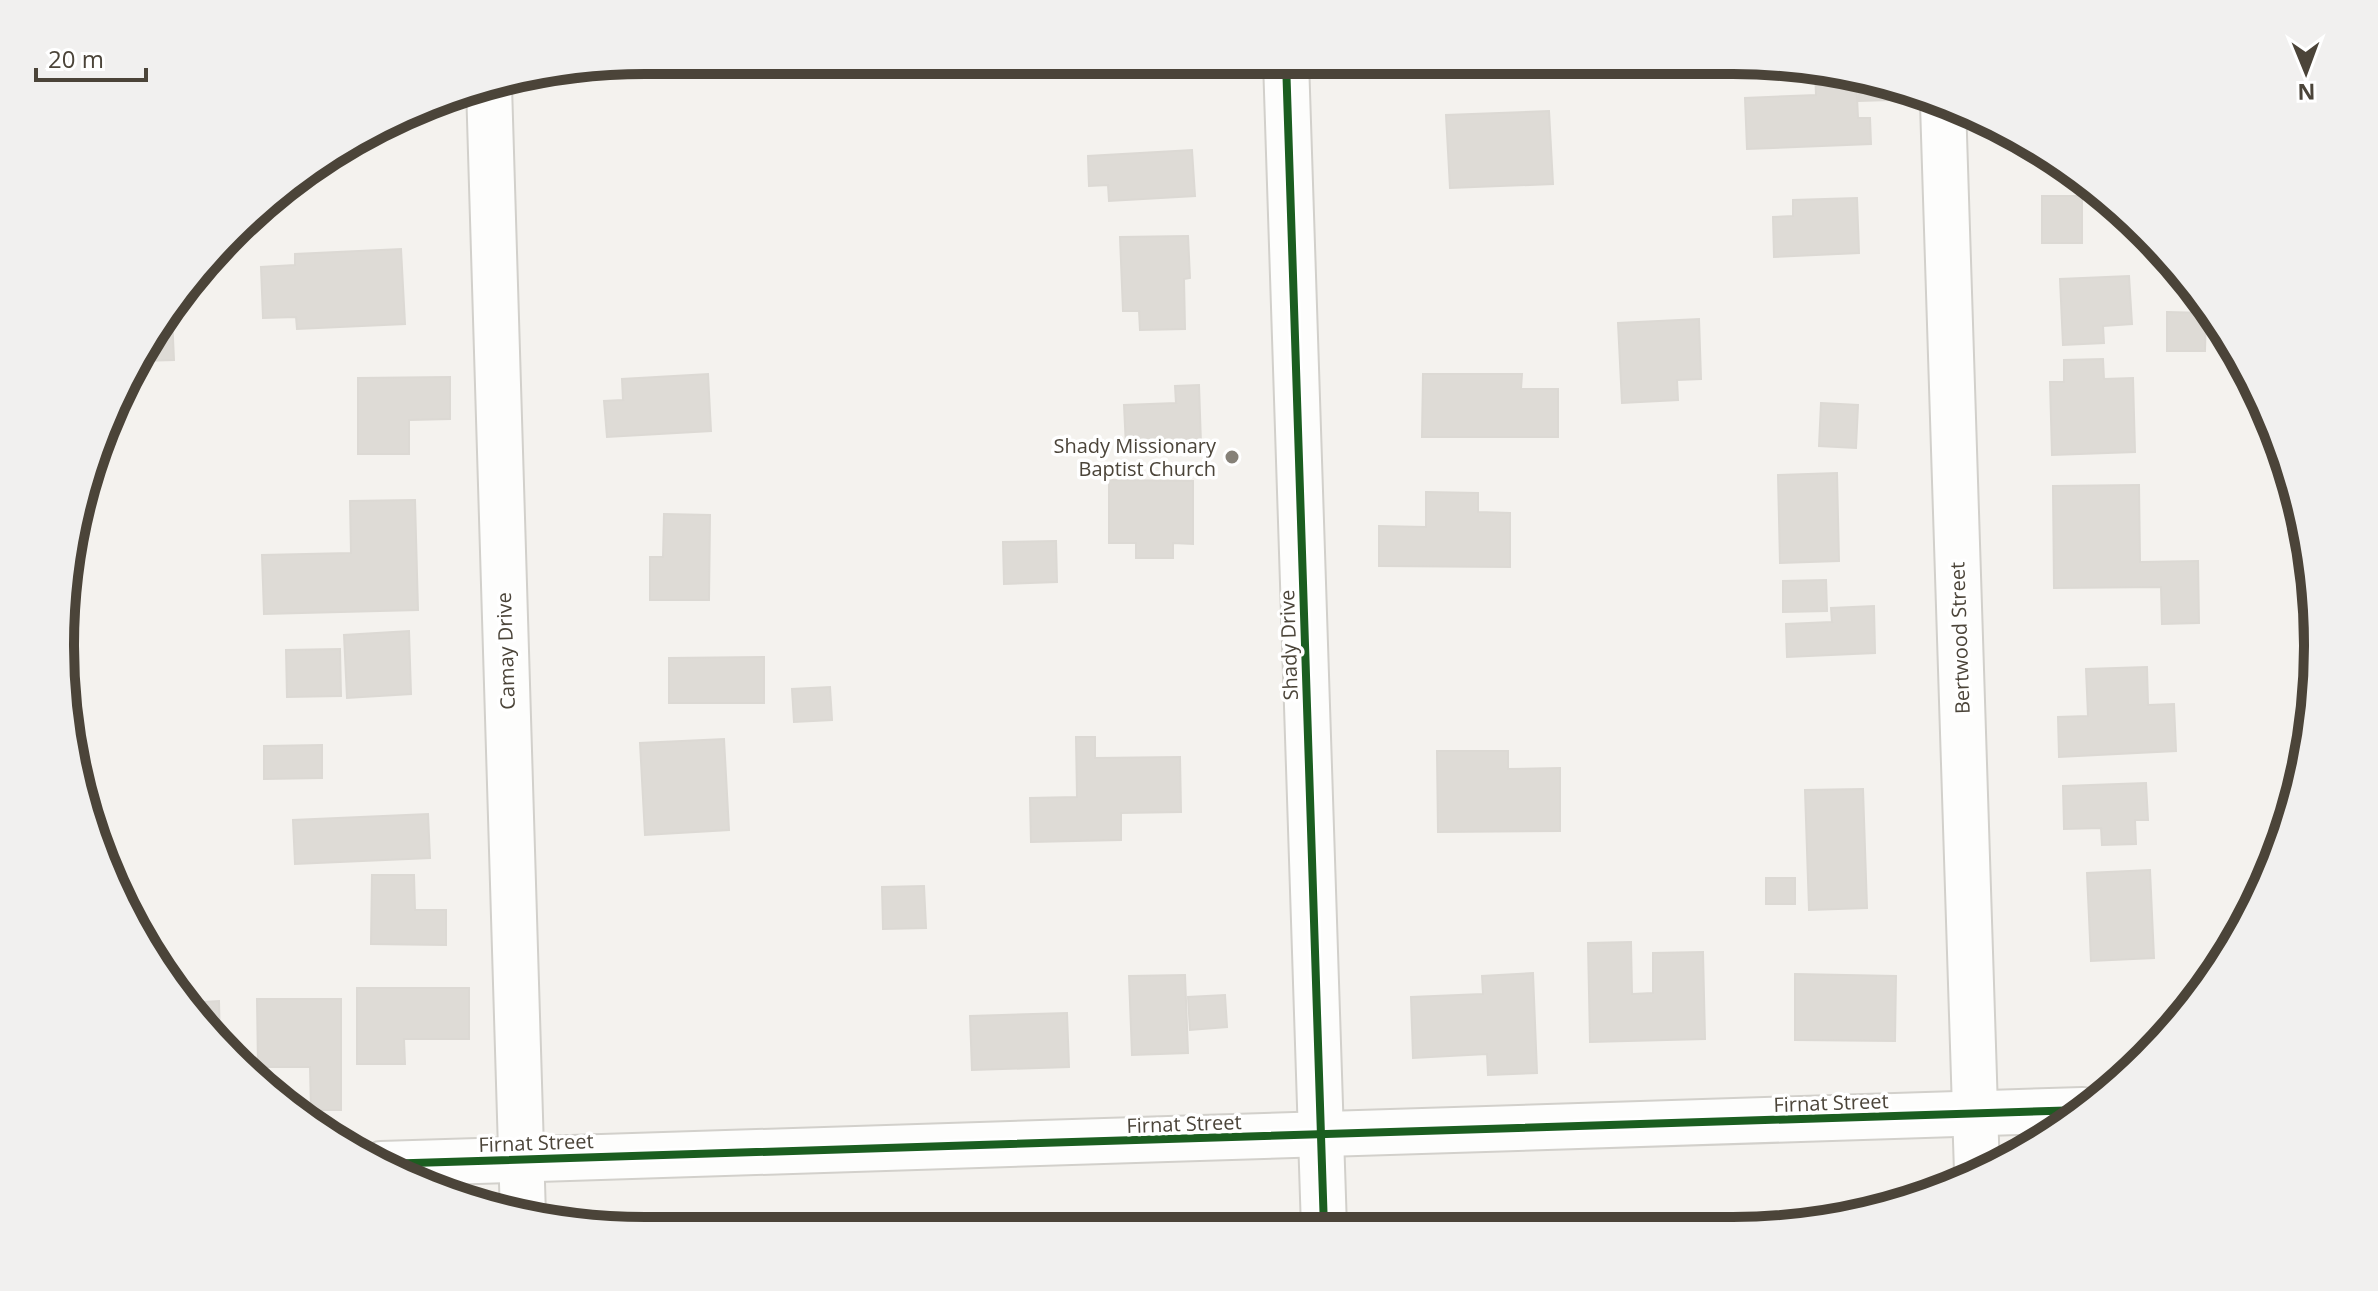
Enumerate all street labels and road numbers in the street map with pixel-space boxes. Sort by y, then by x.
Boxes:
street label: Bertwood Street [1943,561,1976,715]
street label: Shady Drive [1273,589,1304,701]
street label: Camay Drive [490,592,521,710]
street label: Firnat Street [1773,1087,1889,1118]
street label: Firnat Street [1126,1108,1242,1139]
street label: Firnat Street [478,1127,594,1158]

